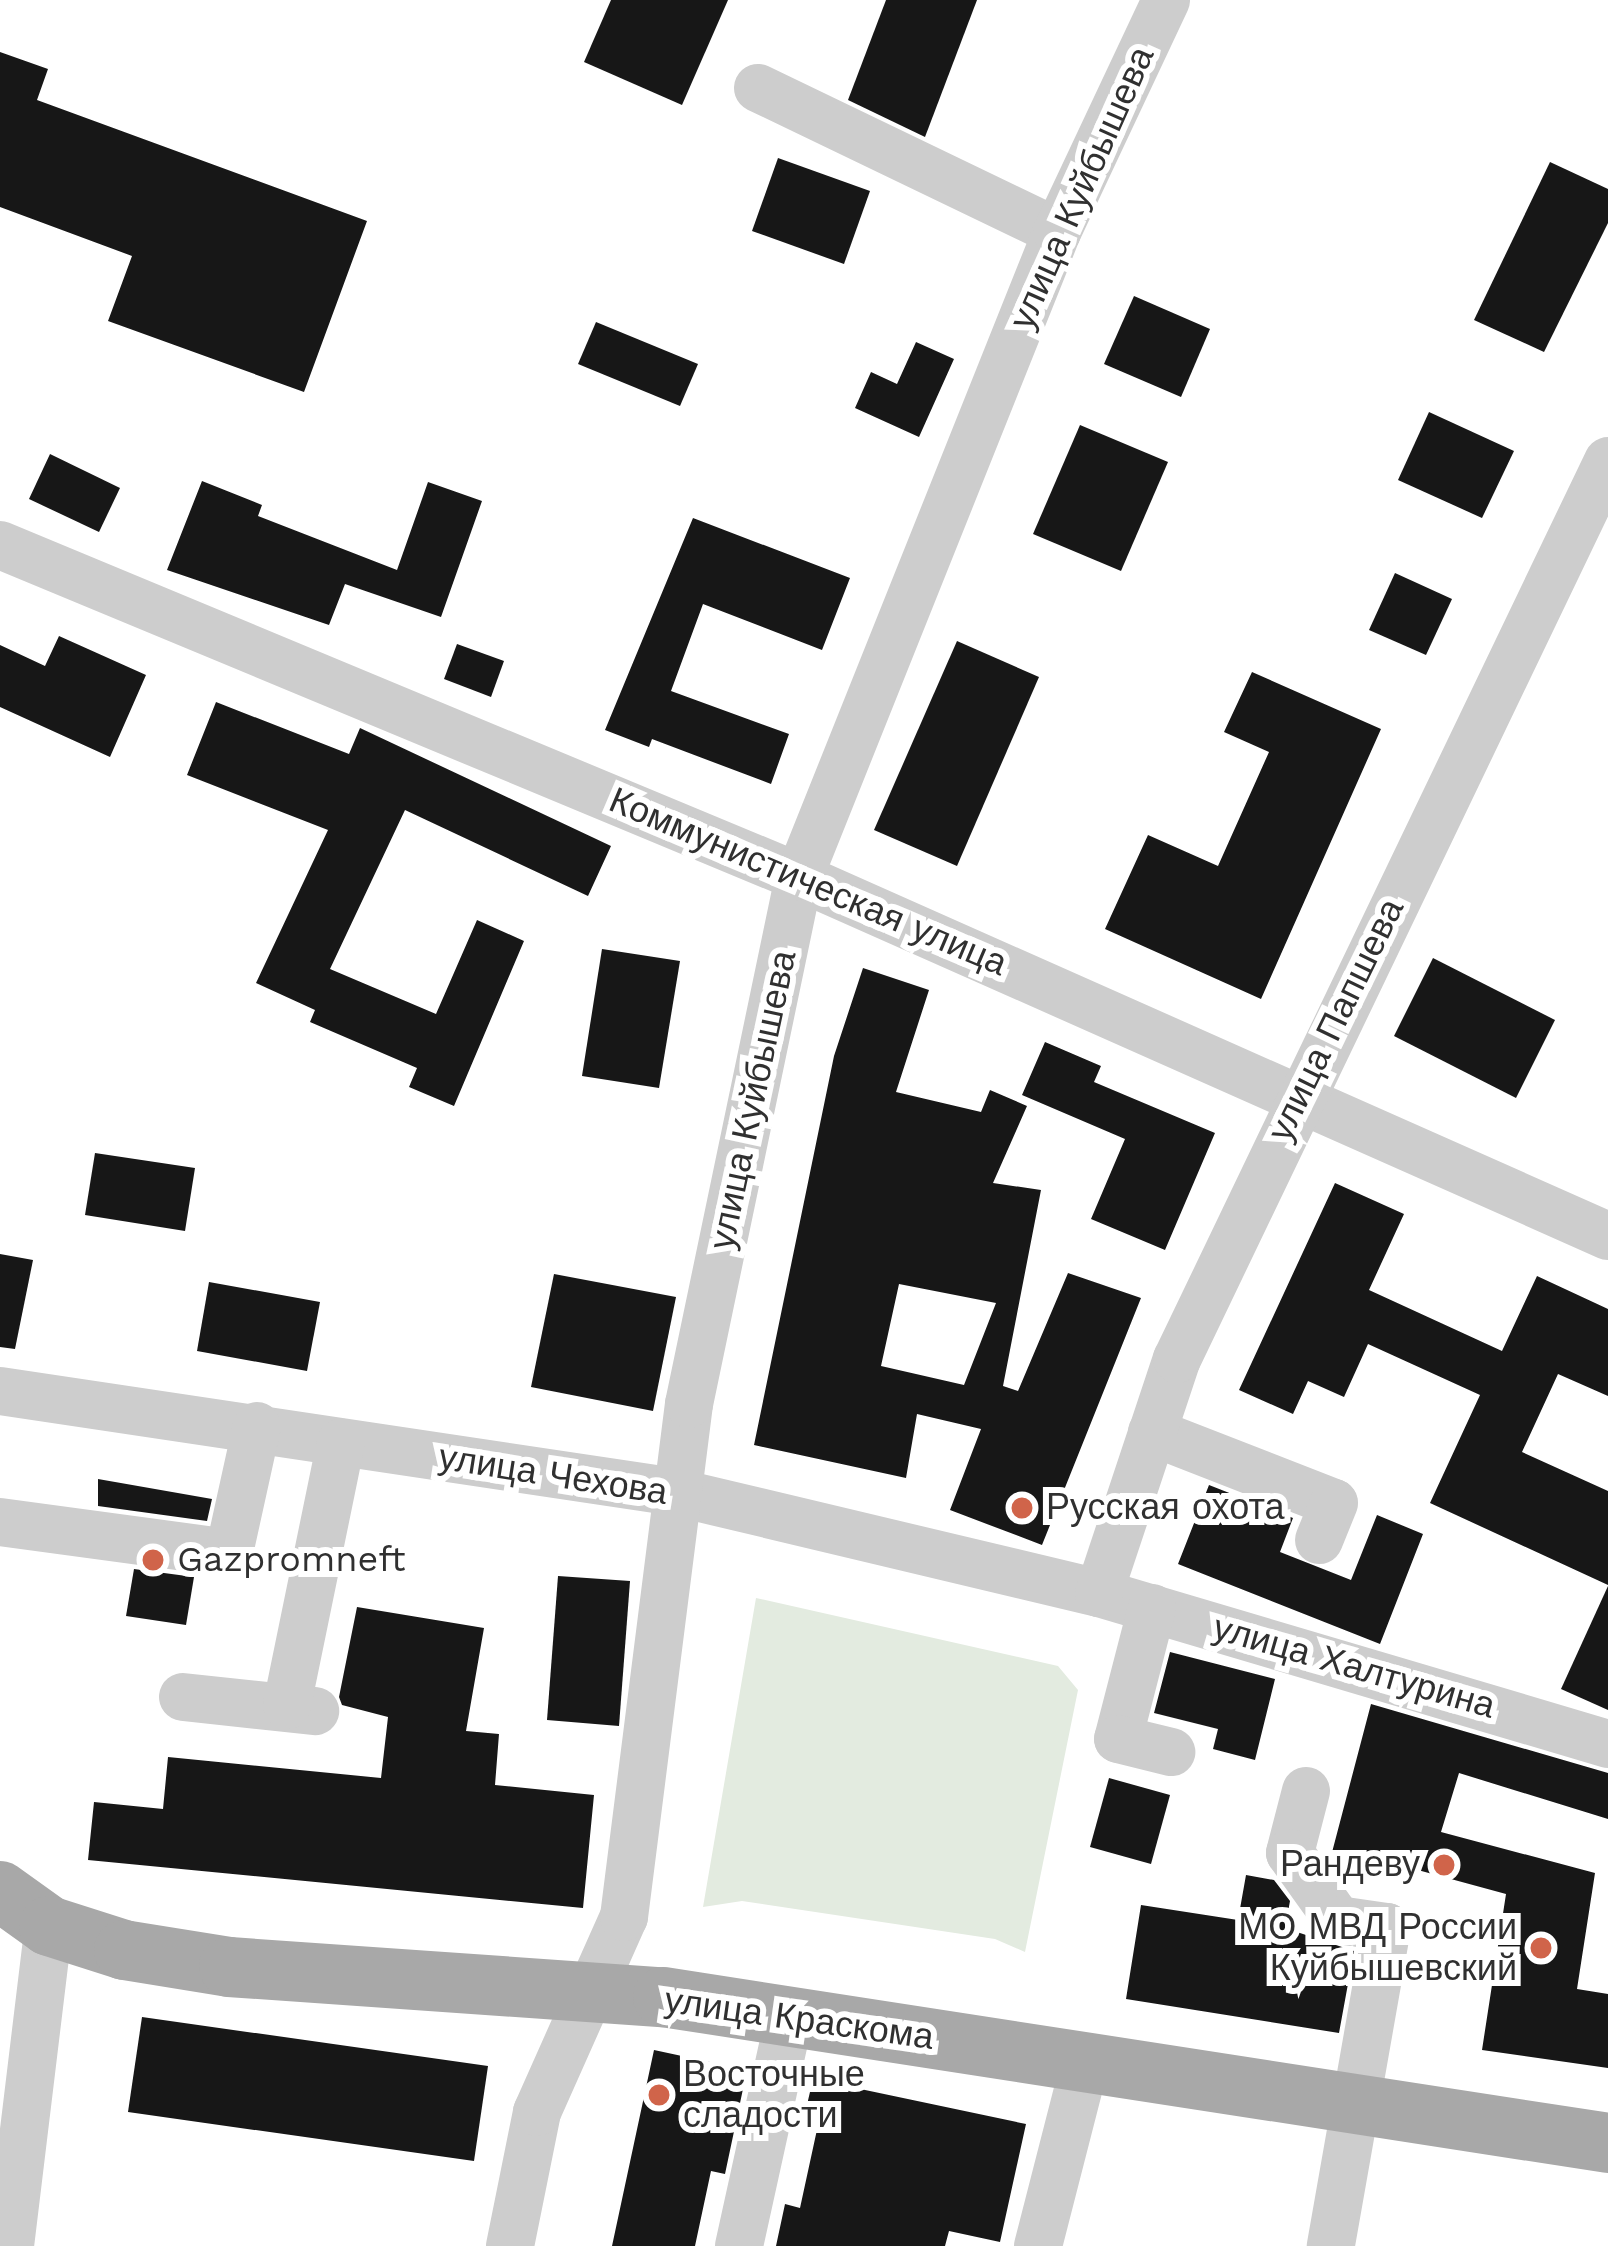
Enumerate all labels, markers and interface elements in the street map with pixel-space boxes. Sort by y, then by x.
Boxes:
street label: улица Куйбышева [1000,40,1164,336]
street label: Коммунистическая улица [603,779,1013,985]
street label: улица Папшева [1259,892,1413,1148]
street label: улица Куйбышева [700,947,806,1253]
street label: улица Чехова [436,1436,670,1514]
place label: Русская охота [1046,1486,1284,1530]
marker: Русская охота [1009,1495,1035,1521]
place label: Gazpromneft [177,1538,406,1582]
marker: Gazpromneft [140,1547,166,1573]
street label: улица Халтурина [1208,1606,1500,1728]
place label: Рандеву [1280,1843,1420,1887]
marker: Рандеву [1431,1852,1457,1878]
place label: МО МВД России Куйбышевский [1238,1905,1517,1990]
marker: МО МВД России Куйбышевский [1528,1935,1554,1961]
street label: улица Краскома [662,1979,936,2059]
place label: Восточные сладости [683,2052,865,2137]
marker: Восточные сладости [646,2082,672,2108]

